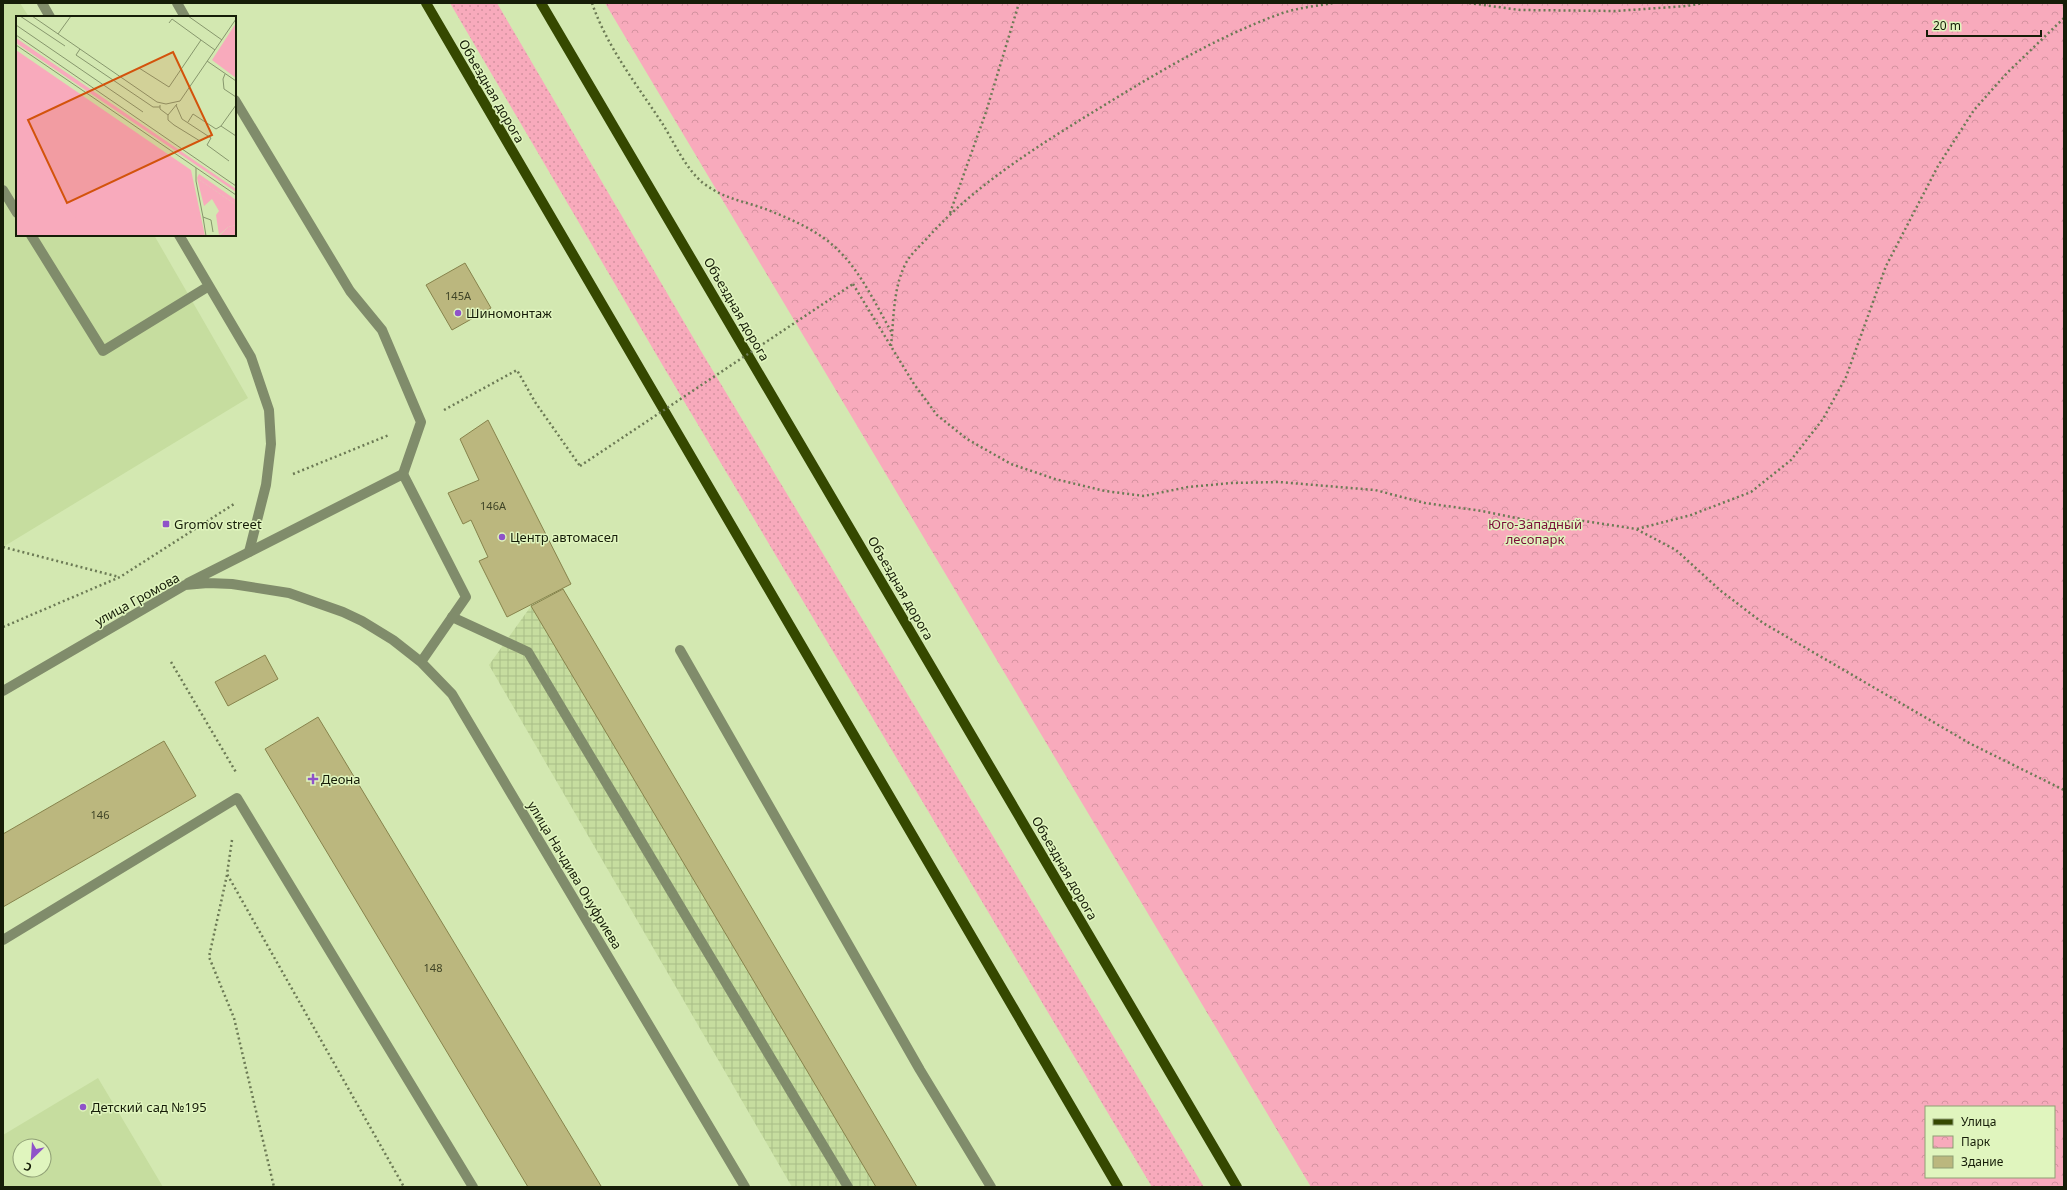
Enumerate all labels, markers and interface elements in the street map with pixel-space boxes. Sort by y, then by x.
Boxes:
scale bar [1927,12,2041,38]
inset map [16,16,236,236]
text: 20 m [1933,17,1961,34]
street label: Объездная дорога [455,36,529,146]
street label: Объездная дорога [700,254,774,364]
house number: 145А [445,288,472,303]
place label: Шиномонтаж [466,304,552,322]
marker: Шиномонтаж [453,308,463,318]
house number: 146А [480,498,507,513]
place label: Gromov street [174,515,262,533]
park label: Юго-Западный лесопарк [1488,515,1582,548]
marker: Gromov street [161,519,171,529]
place label: Центр автомасел [510,528,618,546]
marker: Центр автомасел [497,532,507,542]
street label: Объездная дорога [864,533,938,643]
street label: улица Громова [91,568,183,630]
place label: Деона [321,770,361,788]
marker: Деона [308,774,318,784]
street label: улица Начдива Онуфриева [523,797,627,953]
house number: 146 [91,807,109,822]
street label: Объездная дорога [1028,813,1102,923]
house number: 148 [424,960,442,975]
place label: Детский сад №195 [91,1098,207,1116]
marker: Детский сад №195 [78,1102,88,1112]
legend [1925,1106,2055,1178]
text: Улица [1961,1113,1996,1130]
text: Парк [1961,1133,1991,1150]
north arrow [12,1138,52,1178]
text: Здание [1961,1153,2004,1170]
text: С [21,1159,34,1176]

